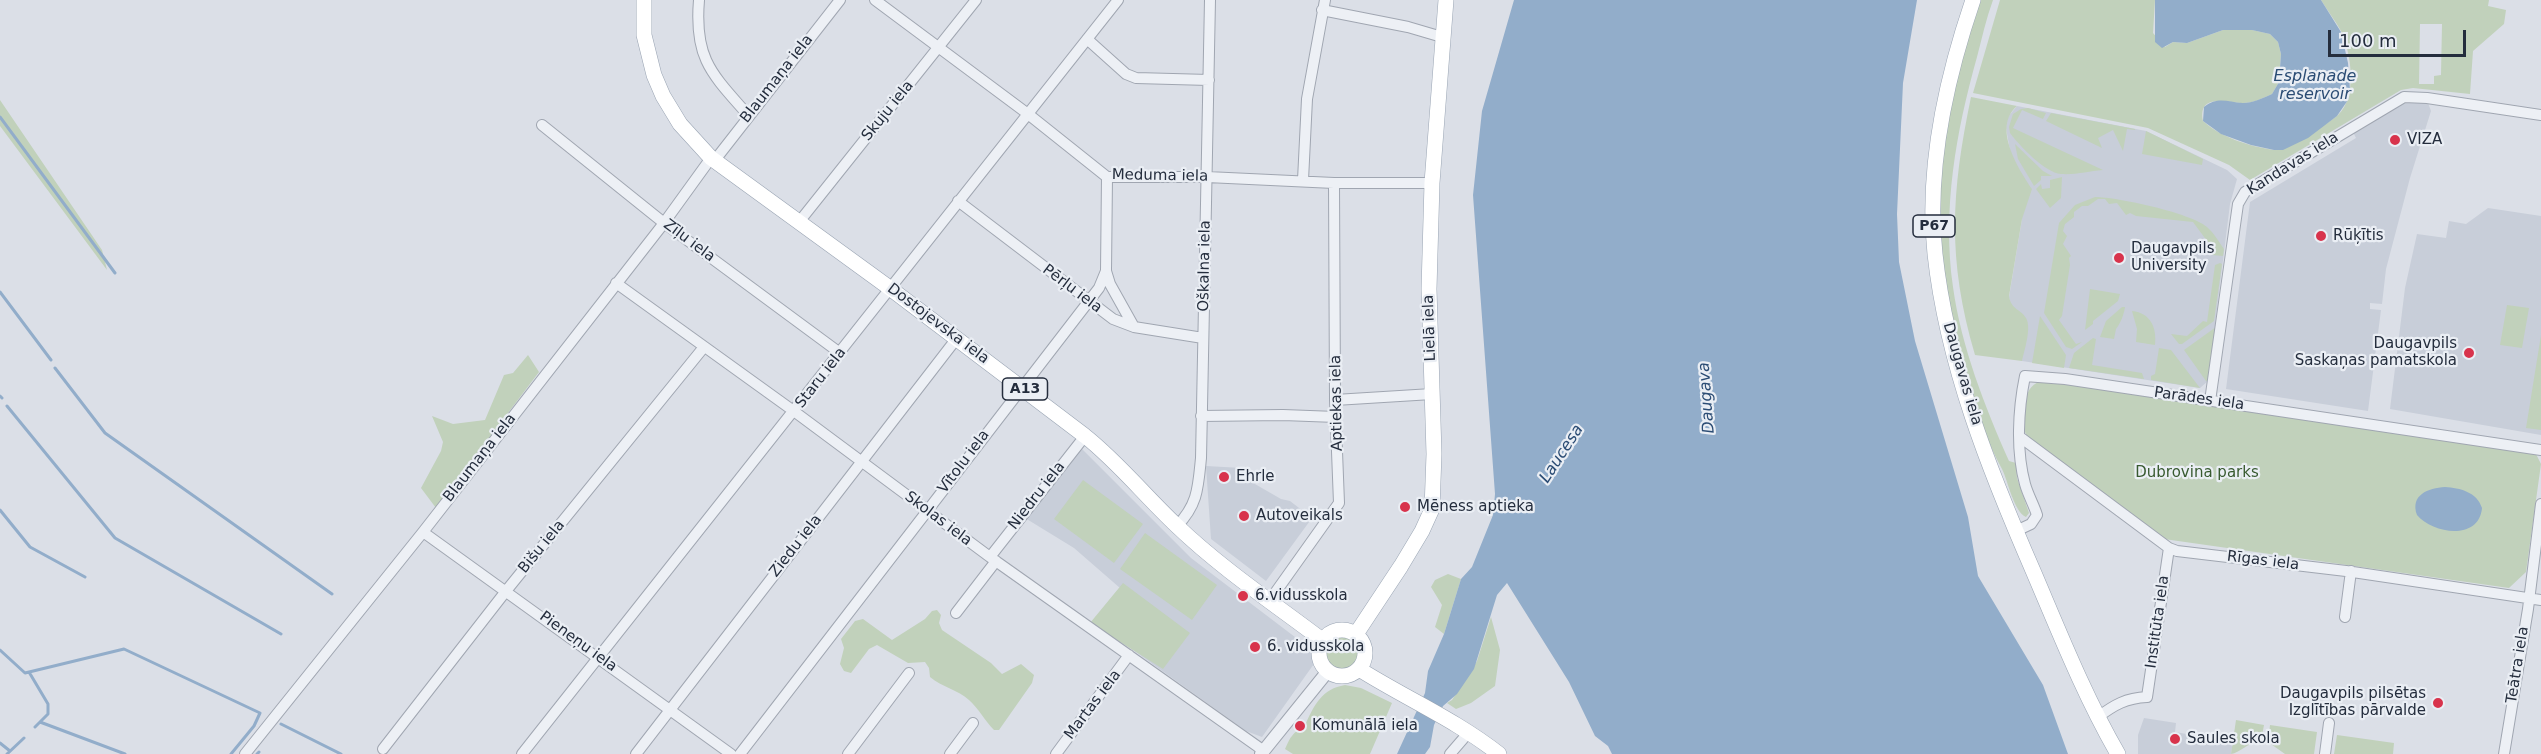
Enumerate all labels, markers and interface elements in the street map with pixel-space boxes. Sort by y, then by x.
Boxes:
scale bar [2331,18,2469,56]
text: 100 m [2339,30,2397,51]
street label: Blaumaņa iela [737,31,817,127]
water label: Esplanade reservoir [2274,67,2356,105]
street label: Skuju iela [858,77,918,145]
street label: Kandavas iela [2244,129,2342,199]
place label: VIZA [2407,131,2442,149]
marker: VIZA [2388,133,2402,147]
street label: Meduma iela [1112,166,1208,186]
road number: P67 [1913,215,1955,237]
street label: Zīļu iela [660,216,718,266]
street label: Oškalna iela [1195,220,1215,312]
place label: Rūķītis [2333,227,2384,245]
marker: Rūķītis [2314,229,2328,243]
place label: Daugavpils University [2131,240,2215,275]
marker: Daugavpils University [2112,251,2126,265]
street label: Pērļu iela [1039,261,1105,317]
street label: Dostojevska iela [884,280,992,368]
street label: Lielā iela [1420,294,1440,362]
street label: Daugavas iela [1939,320,1985,428]
place label: Daugavpils Saskaņas pamatskola [2295,335,2457,370]
street label: Staru iela [792,344,850,412]
marker: Daugavpils Saskaņas pamatskola [2462,346,2476,360]
street label: Aptiekas iela [1327,355,1347,451]
water label: Daugava [1695,362,1719,434]
road number: A13 [1002,378,1048,400]
street label: Parādes iela [2153,384,2245,414]
street label: Blaumaņa iela [440,410,520,506]
water label: Laucesa [1536,421,1588,487]
street label: Vītolu iela [934,427,994,497]
street label: Niedru iela [1005,458,1069,534]
park label: Dubrovina parks [2135,464,2259,482]
place label: Ehrle [1236,468,1275,486]
marker: Ehrle [1217,470,1231,484]
street label: Skolas iela [901,488,975,550]
place label: Mēness aptieka [1417,498,1534,516]
marker: Mēness aptieka [1398,500,1412,514]
place label: Autoveikals [1256,507,1343,525]
marker: Autoveikals [1237,509,1251,523]
street label: Ziedu iela [766,511,826,581]
street label: Bišu iela [515,517,569,577]
street label: Rīgas iela [2226,548,2300,574]
street label: Institūta iela [2143,574,2173,670]
place label: 6.vidusskola [1255,587,1348,605]
marker: 6.vidusskola [1236,589,1250,603]
street label: Pieneņu iela [536,608,620,676]
street label: Teātra iela [2503,625,2533,705]
place label: 6. vidusskola [1267,638,1364,656]
marker: 6. vidusskola [1248,640,1262,654]
street label: Martas iela [1061,667,1125,743]
place label: Daugavpils pilsētas Izglītības pārvalde [2280,685,2426,720]
marker: Daugavpils pilsētas Izglītības pārvalde [2431,696,2445,710]
place label: Komunālā iela [1312,717,1418,735]
marker: Komunālā iela [1293,719,1307,733]
place label: Saules skola [2187,730,2280,748]
marker: Saules skola [2168,732,2182,746]

